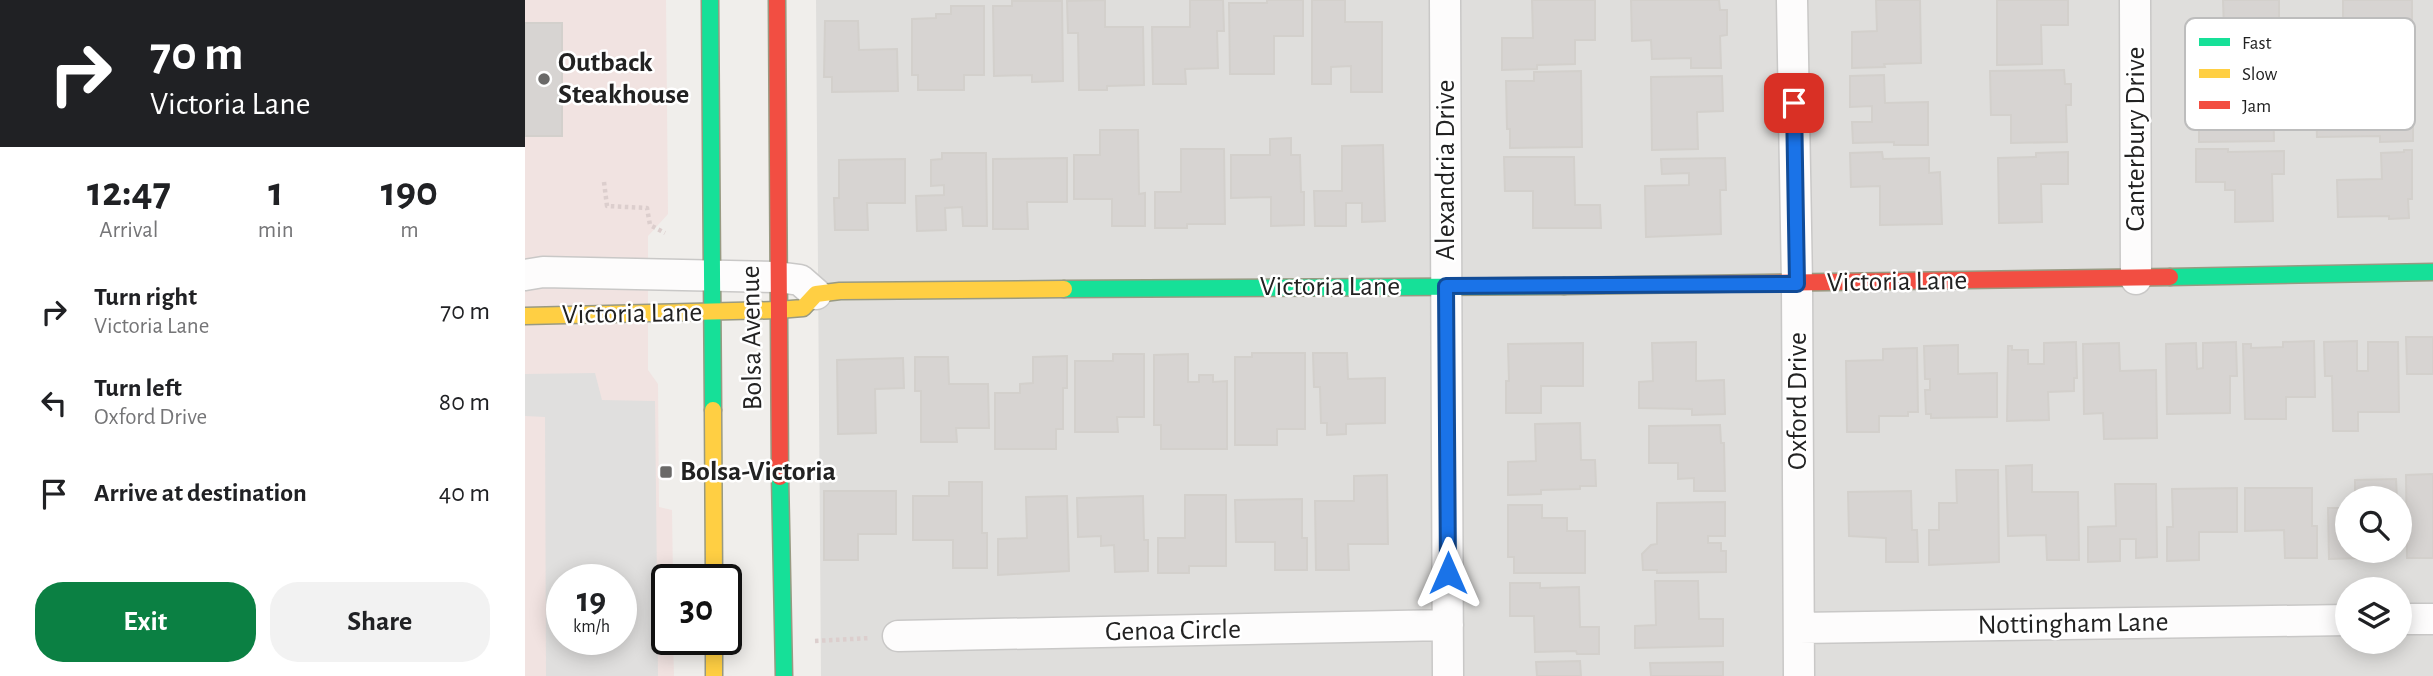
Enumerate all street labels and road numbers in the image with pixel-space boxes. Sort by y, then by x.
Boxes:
street label: Canterbury Drive [2122,47,2150,231]
street label: Alexandria Drive [1432,80,1460,260]
street label: Bolsa Avenue [737,265,767,411]
street label: Victoria Lane [1827,267,1967,297]
street label: Victoria Lane [1260,273,1400,301]
street label: Victoria Lane [562,299,702,329]
street label: Oxford Drive [1784,332,1812,470]
street label: Nottingham Lane [1977,608,2169,640]
street label: Genoa Circle [1105,616,1241,646]

